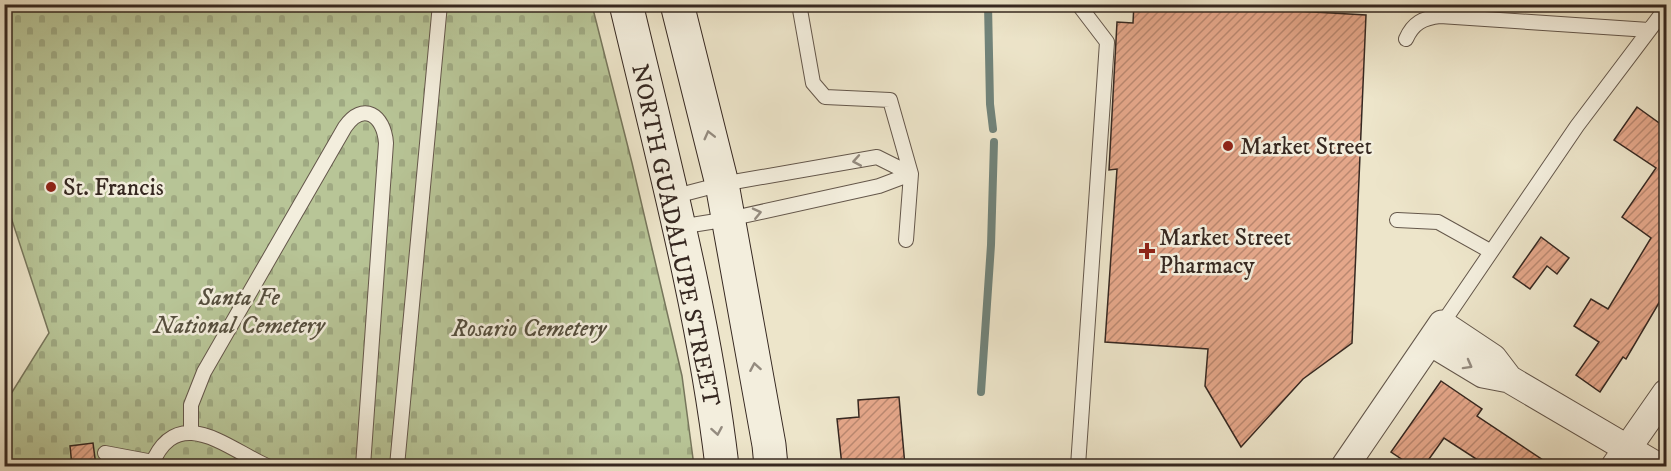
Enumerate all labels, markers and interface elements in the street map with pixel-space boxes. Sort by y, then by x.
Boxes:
street label: NORTH GUADALUPE STREET [624,61,726,409]
one-way arrow [704,130,717,140]
place label: Market Street [1240,132,1372,162]
marker: Market Street [1221,139,1235,153]
one-way arrow [852,154,862,167]
place label: St. Francis [63,173,164,203]
marker: St. Francis [44,180,58,194]
one-way arrow [752,207,762,220]
place label: Market Street Pharmacy [1159,223,1291,281]
marker: Market Street Pharmacy [1140,244,1154,258]
park label: Santa Fe National Cemetery [151,283,326,341]
park label: Rosario Cemetery [451,314,608,344]
one-way arrow [1461,358,1472,369]
one-way arrow [749,363,762,373]
one-way arrow [710,426,723,436]

